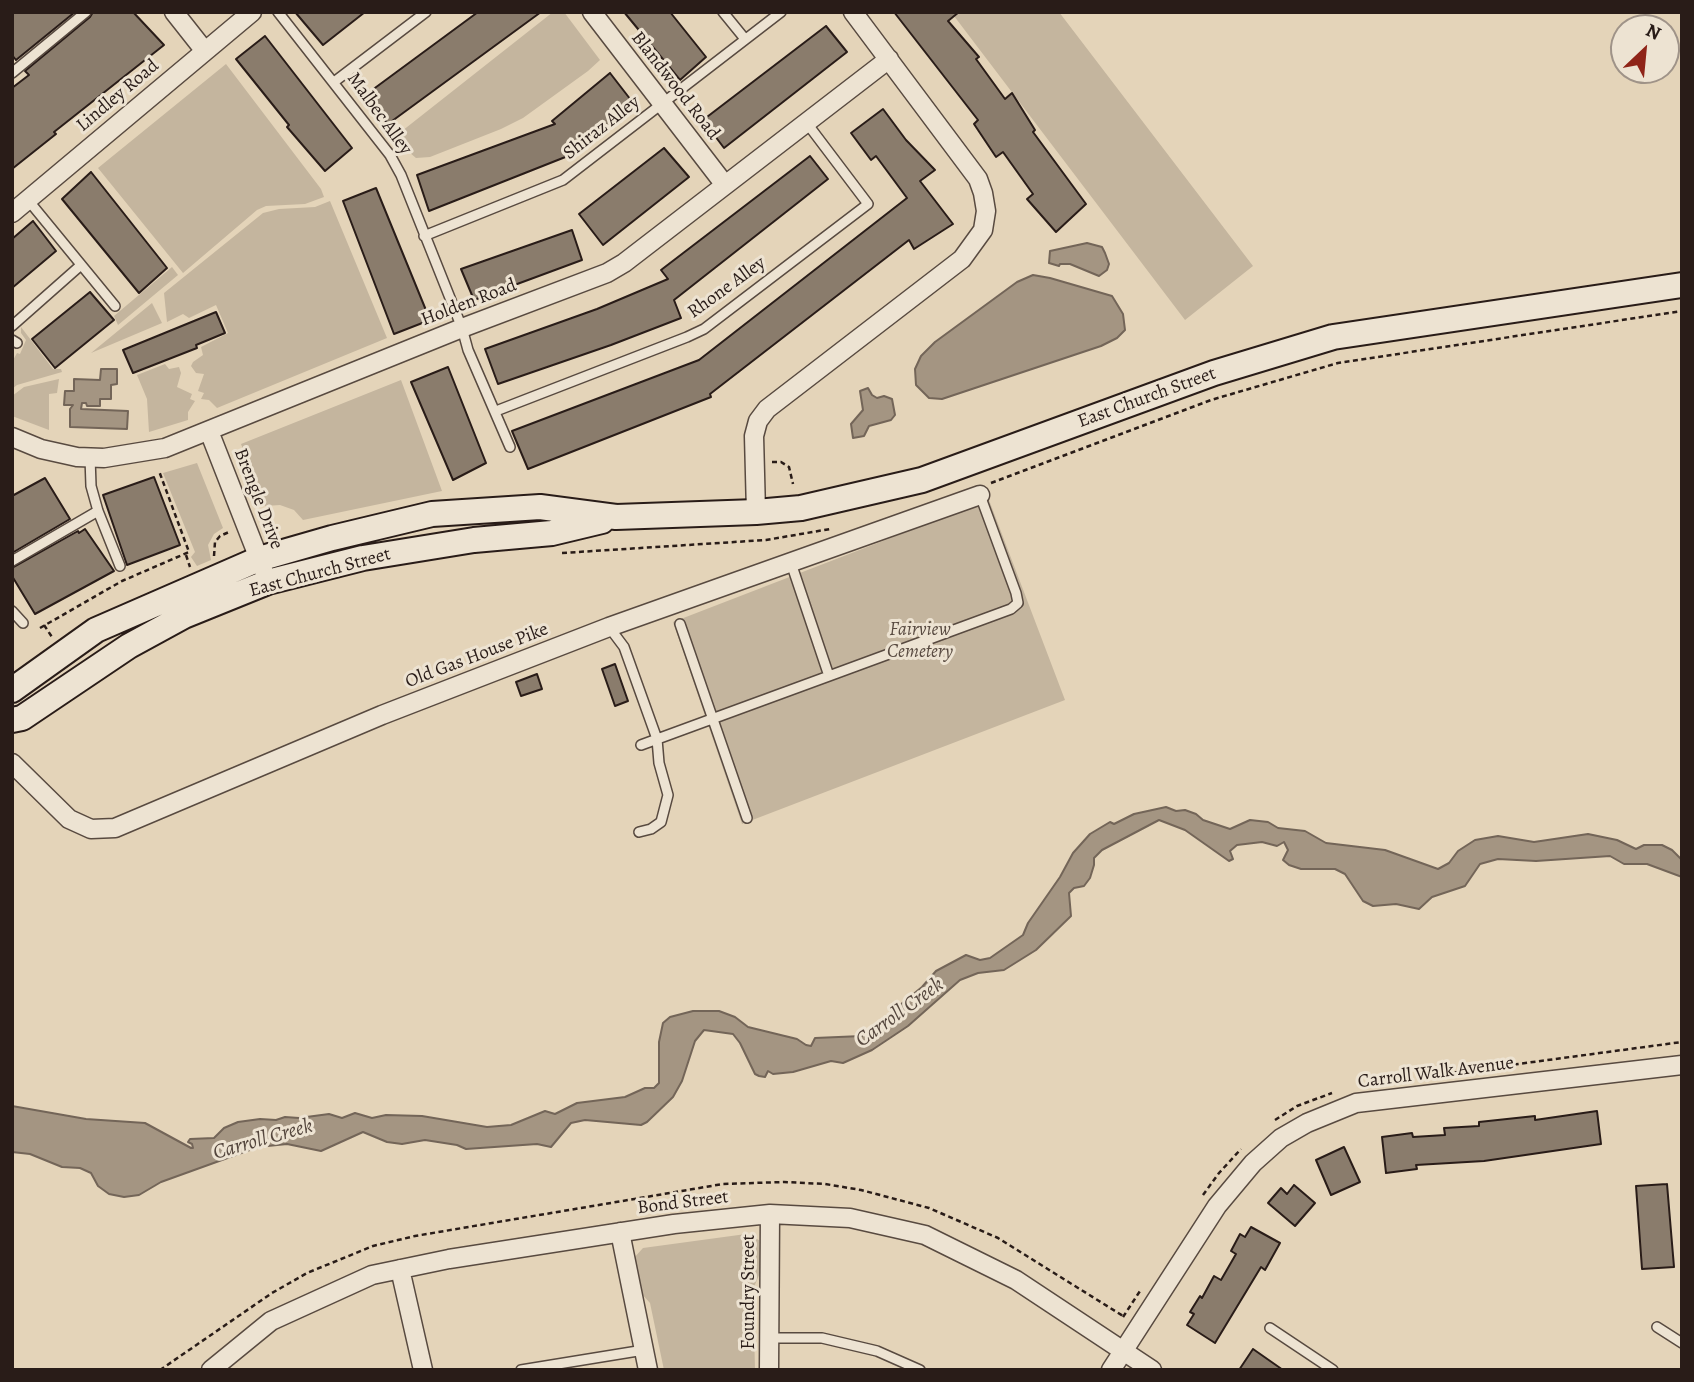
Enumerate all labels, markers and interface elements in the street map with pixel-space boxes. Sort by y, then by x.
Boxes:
north arrow [1610,14,1680,84]
text: N [1641,17,1665,47]
street label: Blandwood Road [626,27,724,145]
street label: Lindley Road [72,55,164,137]
street label: Malbec Alley [341,68,417,160]
street label: Shiraz Alley [559,91,645,165]
street label: Rhone Alley [684,252,770,324]
street label: Holden Road [418,274,520,332]
street label: East Church Street [1075,362,1219,434]
street label: Brengle Drive [228,445,288,553]
street label: East Church Street [247,543,393,603]
street label: Old Gas House Pike [402,618,552,694]
park label: Fairview Cemetery [887,619,953,663]
water label: Carroll Creek [851,973,949,1053]
street label: Carroll Walk Avenue [1357,1052,1515,1094]
water label: Carroll Creek [210,1114,316,1166]
street label: Bond Street [636,1186,730,1220]
street label: Foundry Street [738,1234,760,1350]

